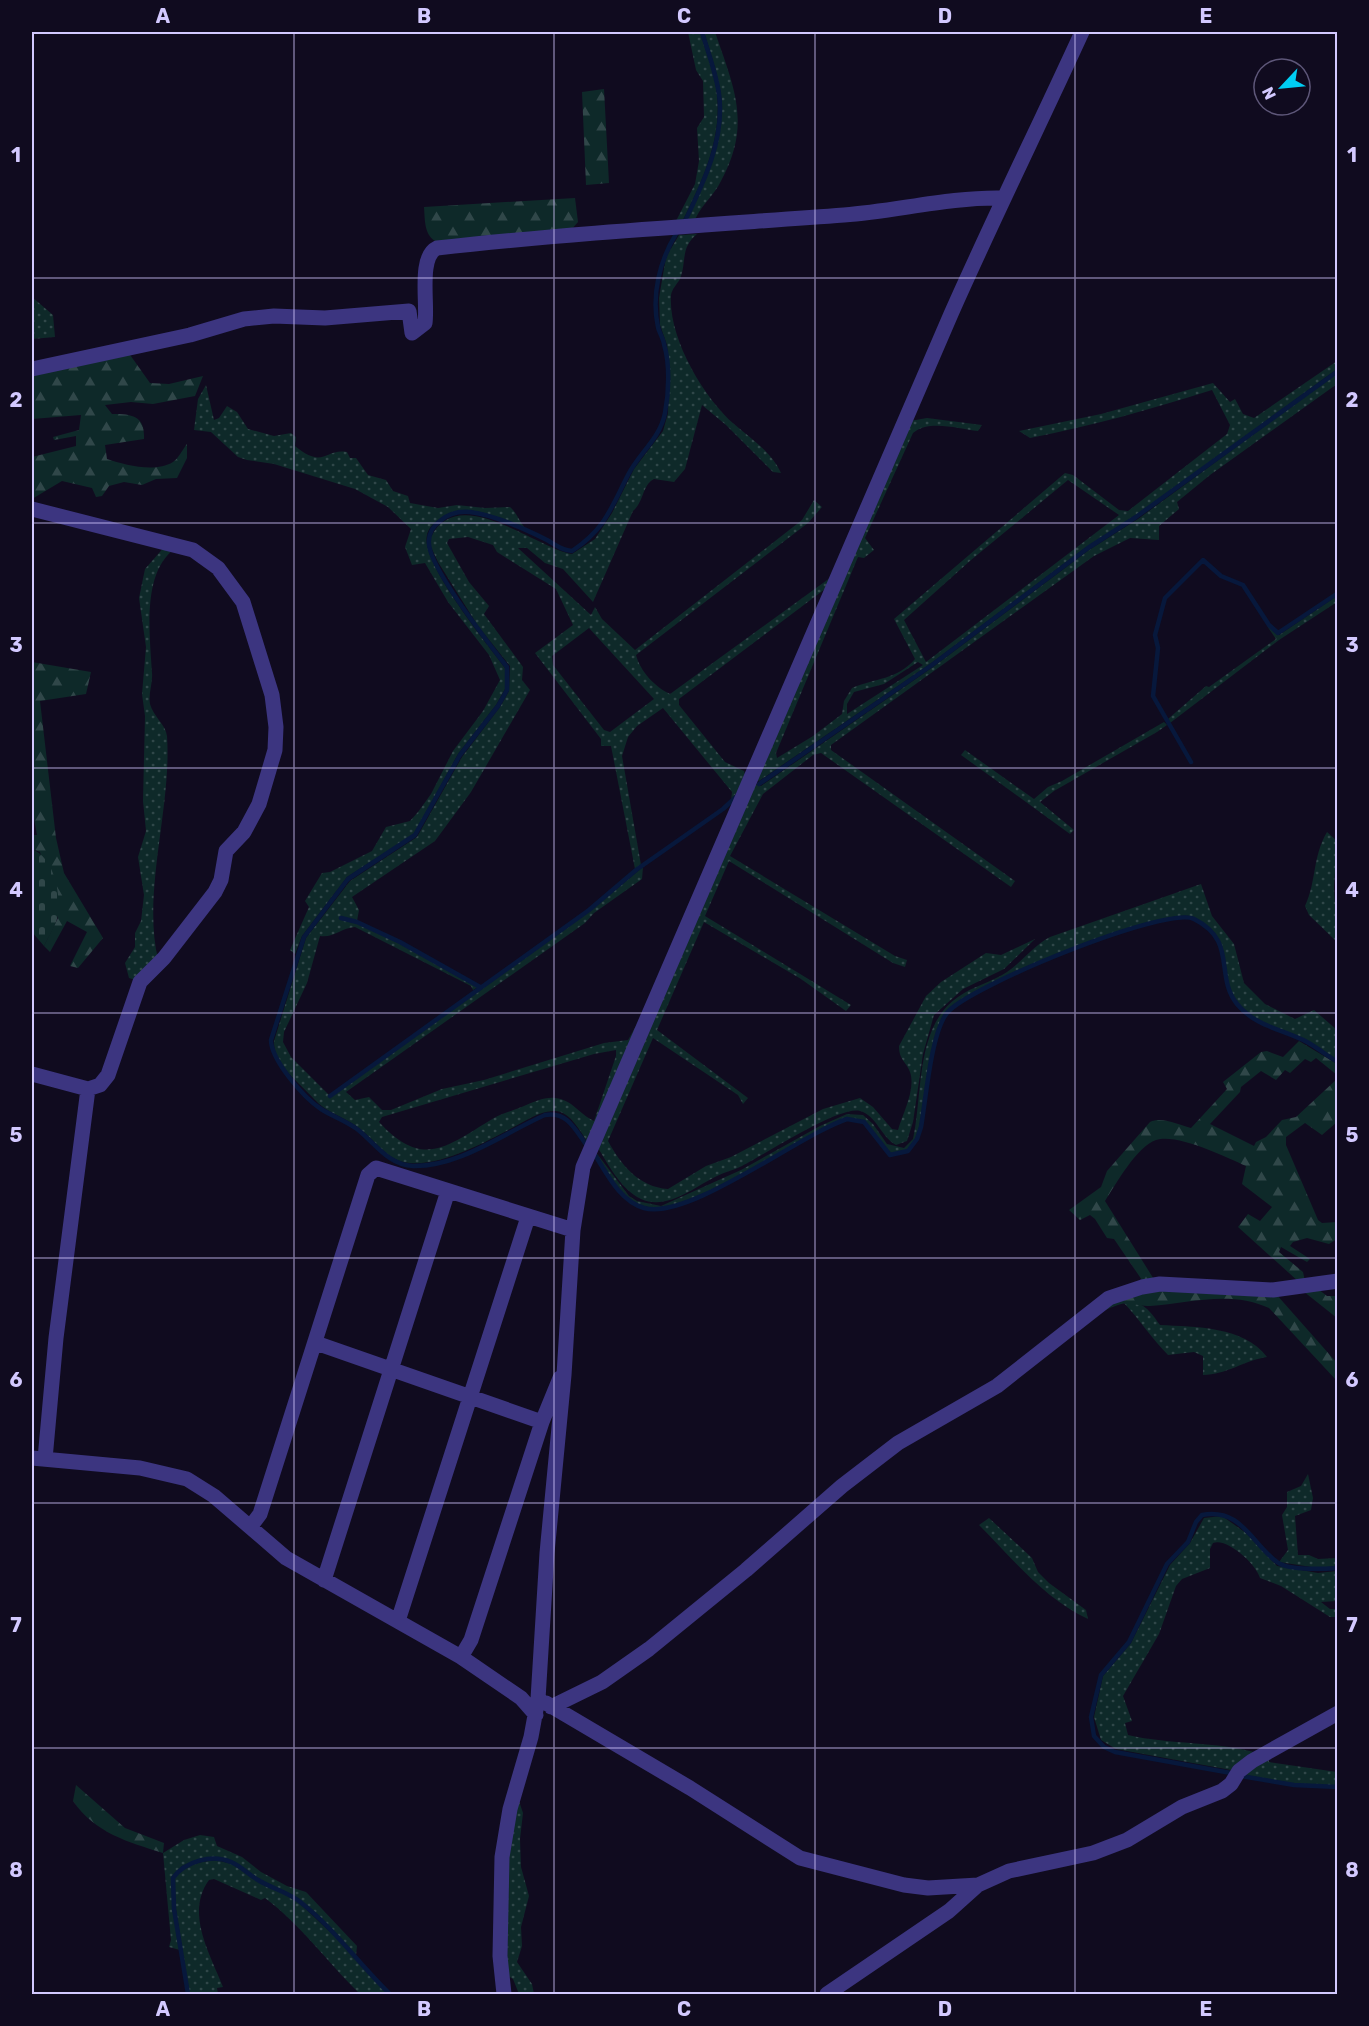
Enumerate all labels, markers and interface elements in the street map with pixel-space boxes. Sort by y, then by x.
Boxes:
text: A [156,4,171,28]
text: B [417,4,431,28]
text: C [677,4,691,28]
text: D [938,4,952,28]
text: E [1200,4,1212,28]
north arrow [1252,57,1312,117]
text: N [1258,84,1280,103]
text: 1 [11,143,21,167]
text: 1 [1347,143,1357,167]
text: 2 [10,388,23,412]
text: 2 [1346,388,1359,412]
text: 3 [9,633,23,657]
text: 3 [1345,633,1359,657]
text: 4 [9,878,23,902]
text: 4 [1345,878,1359,902]
text: 5 [10,1123,23,1147]
text: 5 [1346,1123,1359,1147]
text: 6 [9,1368,23,1392]
text: 6 [1345,1368,1359,1392]
text: 7 [10,1613,22,1637]
text: 7 [1346,1613,1358,1637]
text: 8 [9,1858,23,1882]
text: 8 [1345,1858,1359,1882]
text: A [156,1997,171,2021]
text: B [417,1997,431,2021]
text: C [677,1997,691,2021]
text: D [938,1997,952,2021]
text: E [1200,1997,1212,2021]

